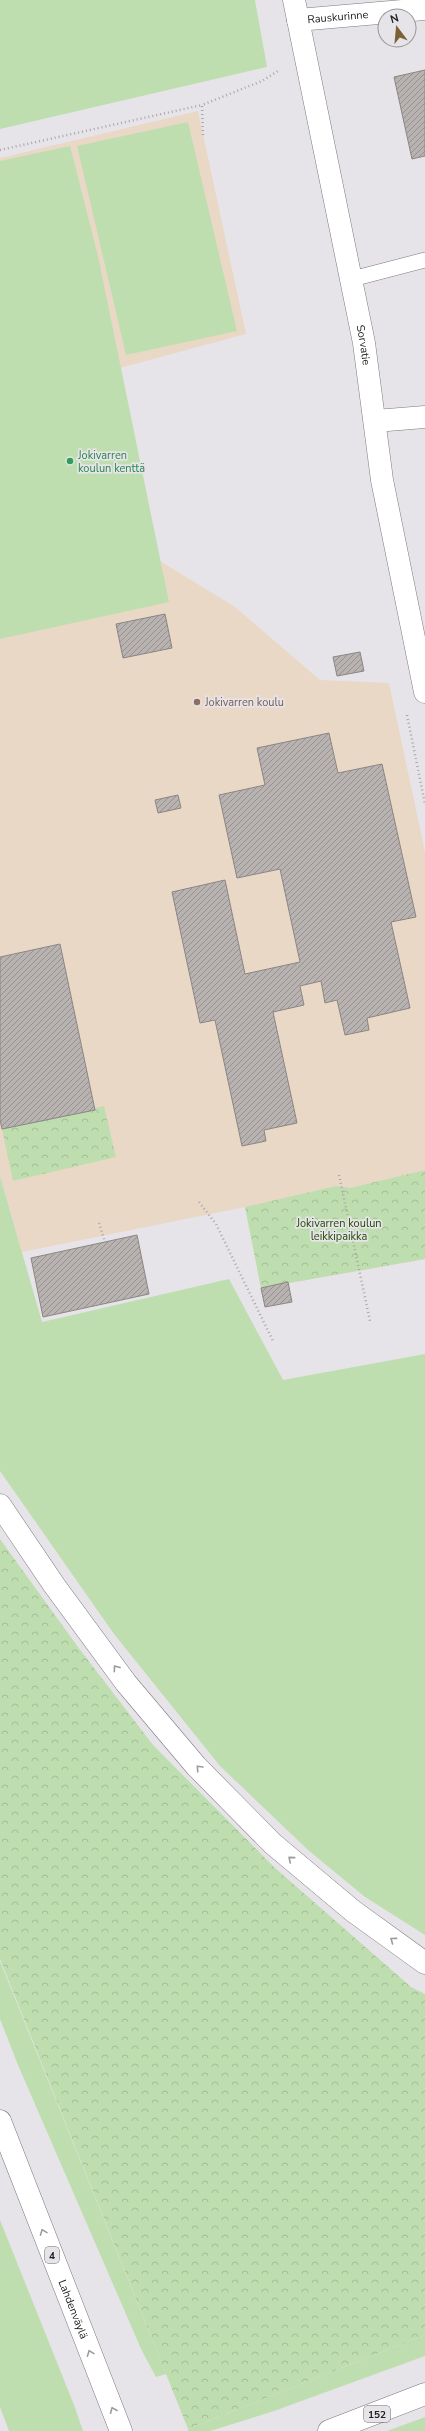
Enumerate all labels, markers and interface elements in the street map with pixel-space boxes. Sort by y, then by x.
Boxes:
street label: Rauskurinne [307,7,369,27]
north arrow [377,8,417,48]
text: N [388,11,400,27]
street label: Sorvatie [352,323,374,366]
place label: Jokivarren koulun kenttä [77,448,145,476]
marker: Jokivarren koulun kenttä [65,456,75,466]
place label: Jokivarren koulu [204,695,284,710]
marker: Jokivarren koulu [192,697,202,707]
park label: Jokivarren koulun leikkipaikka [295,1216,382,1244]
one-way arrow [114,1666,121,1673]
one-way arrow [196,1766,203,1773]
one-way arrow [289,1857,296,1864]
one-way arrow [390,1937,397,1945]
one-way arrow [40,2229,48,2236]
road number: 4 [45,2247,59,2263]
street label: Lahdenväylä [55,2277,91,2341]
one-way arrow [86,2350,94,2357]
road number: 152 [364,2406,390,2422]
one-way arrow [109,2407,117,2414]

